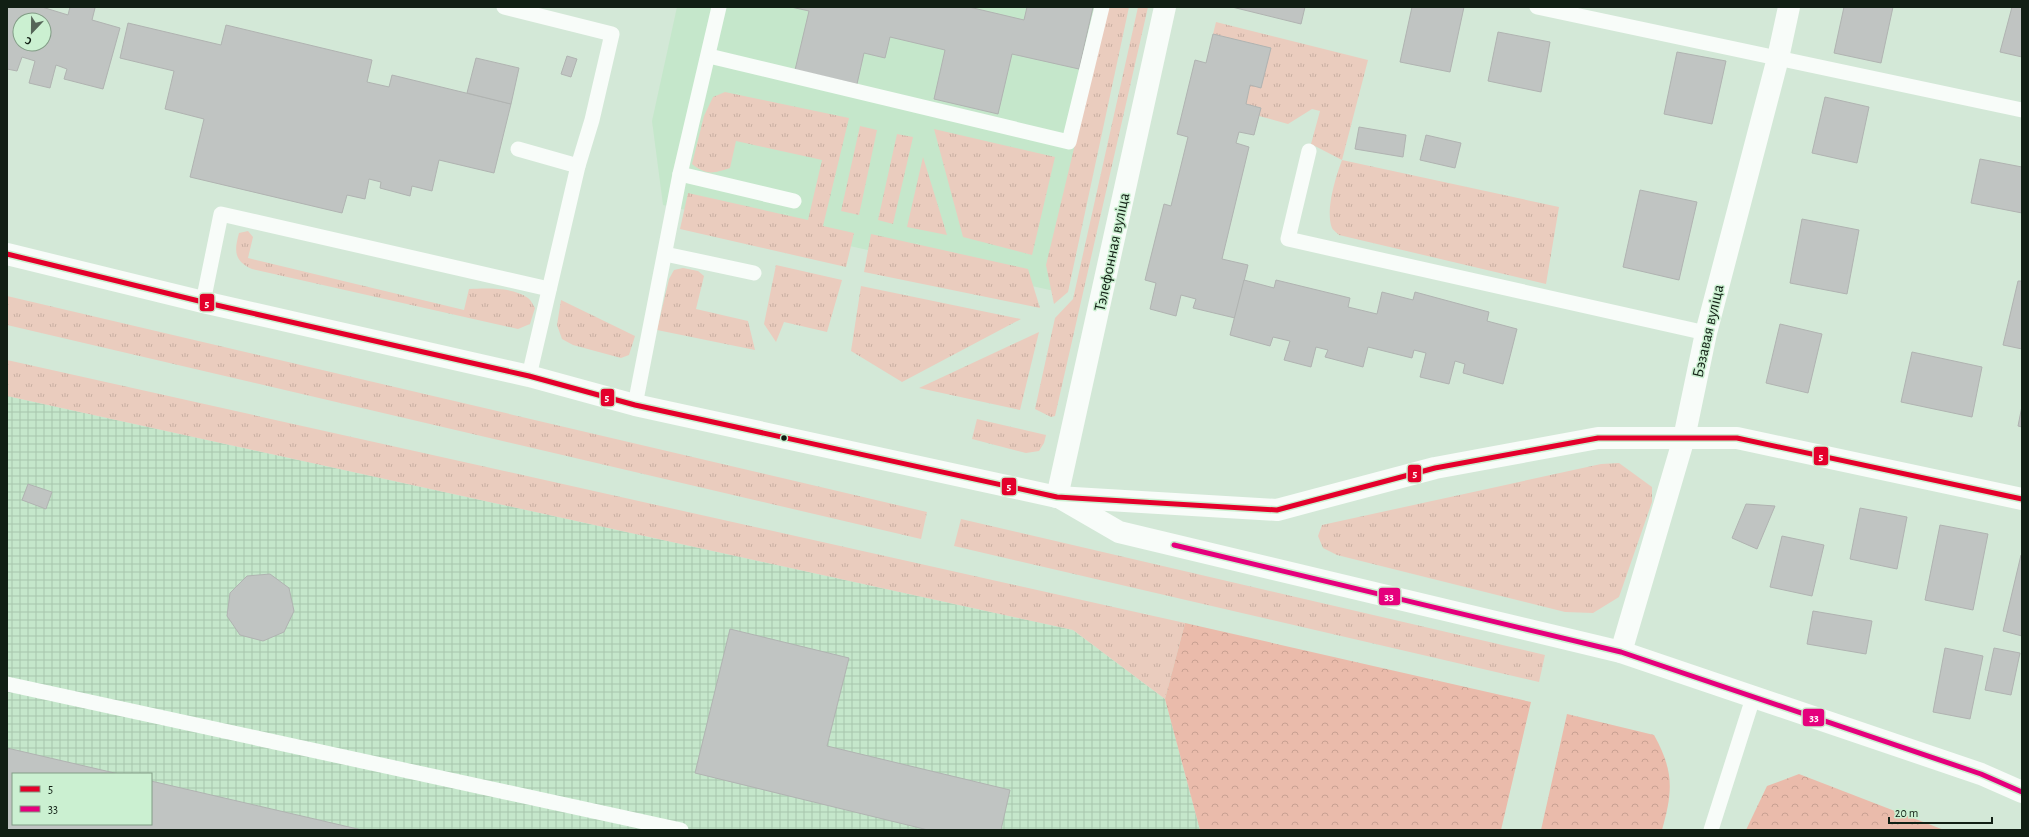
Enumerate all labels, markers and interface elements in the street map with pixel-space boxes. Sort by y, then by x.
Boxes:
north arrow [12,12,52,52]
text: С [24,35,33,47]
street label: Тэлефонная вуліца [1092,191,1133,313]
street label: Бэзавая вуліца [1690,283,1727,379]
line badge: 5 [199,293,215,312]
text: 5 [205,298,210,309]
line badge: 5 [600,388,615,407]
text: 5 [605,392,610,403]
unlabelled marker [779,433,789,443]
line badge: 5 [1813,446,1829,466]
text: 5 [1819,451,1824,462]
line badge: 5 [1407,464,1422,483]
text: 5 [1413,468,1418,479]
line badge: 5 [1001,477,1017,496]
text: 5 [1007,481,1012,492]
line badge: 33 [1378,587,1401,606]
text: 33 [1384,591,1394,602]
line badge: 33 [1802,708,1825,727]
text: 33 [1809,712,1819,723]
legend [12,773,152,825]
text: 5 [48,783,53,795]
scale bar [1889,799,1992,825]
text: 33 [48,803,58,815]
text: 20 m [1895,807,1918,819]

